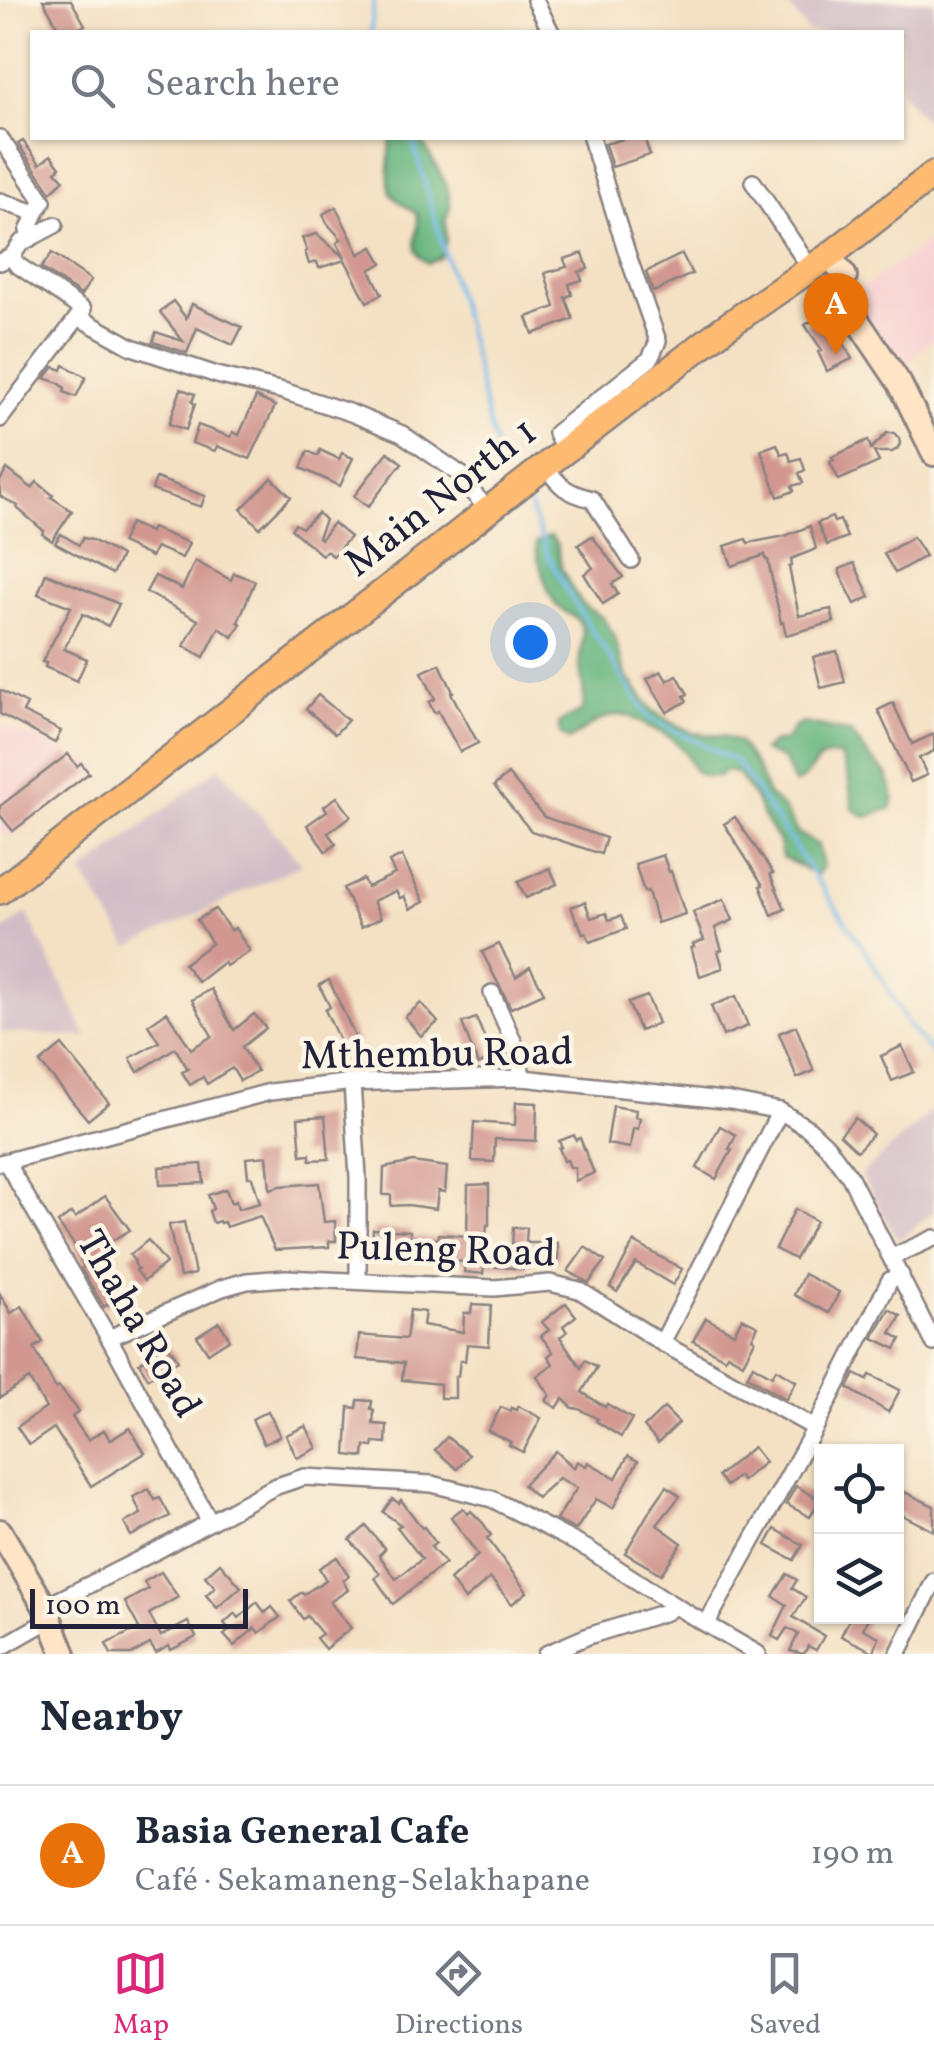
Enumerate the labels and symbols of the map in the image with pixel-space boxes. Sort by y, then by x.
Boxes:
pin: A [804,272,868,355]
street label: Main North 1 [334,406,550,592]
your location [505,617,556,668]
street label: Mthembu Road [300,1026,574,1086]
street label: Puleng Road [335,1220,557,1284]
street label: Thaha Road [61,1221,213,1429]
scale bar [30,1584,248,1628]

